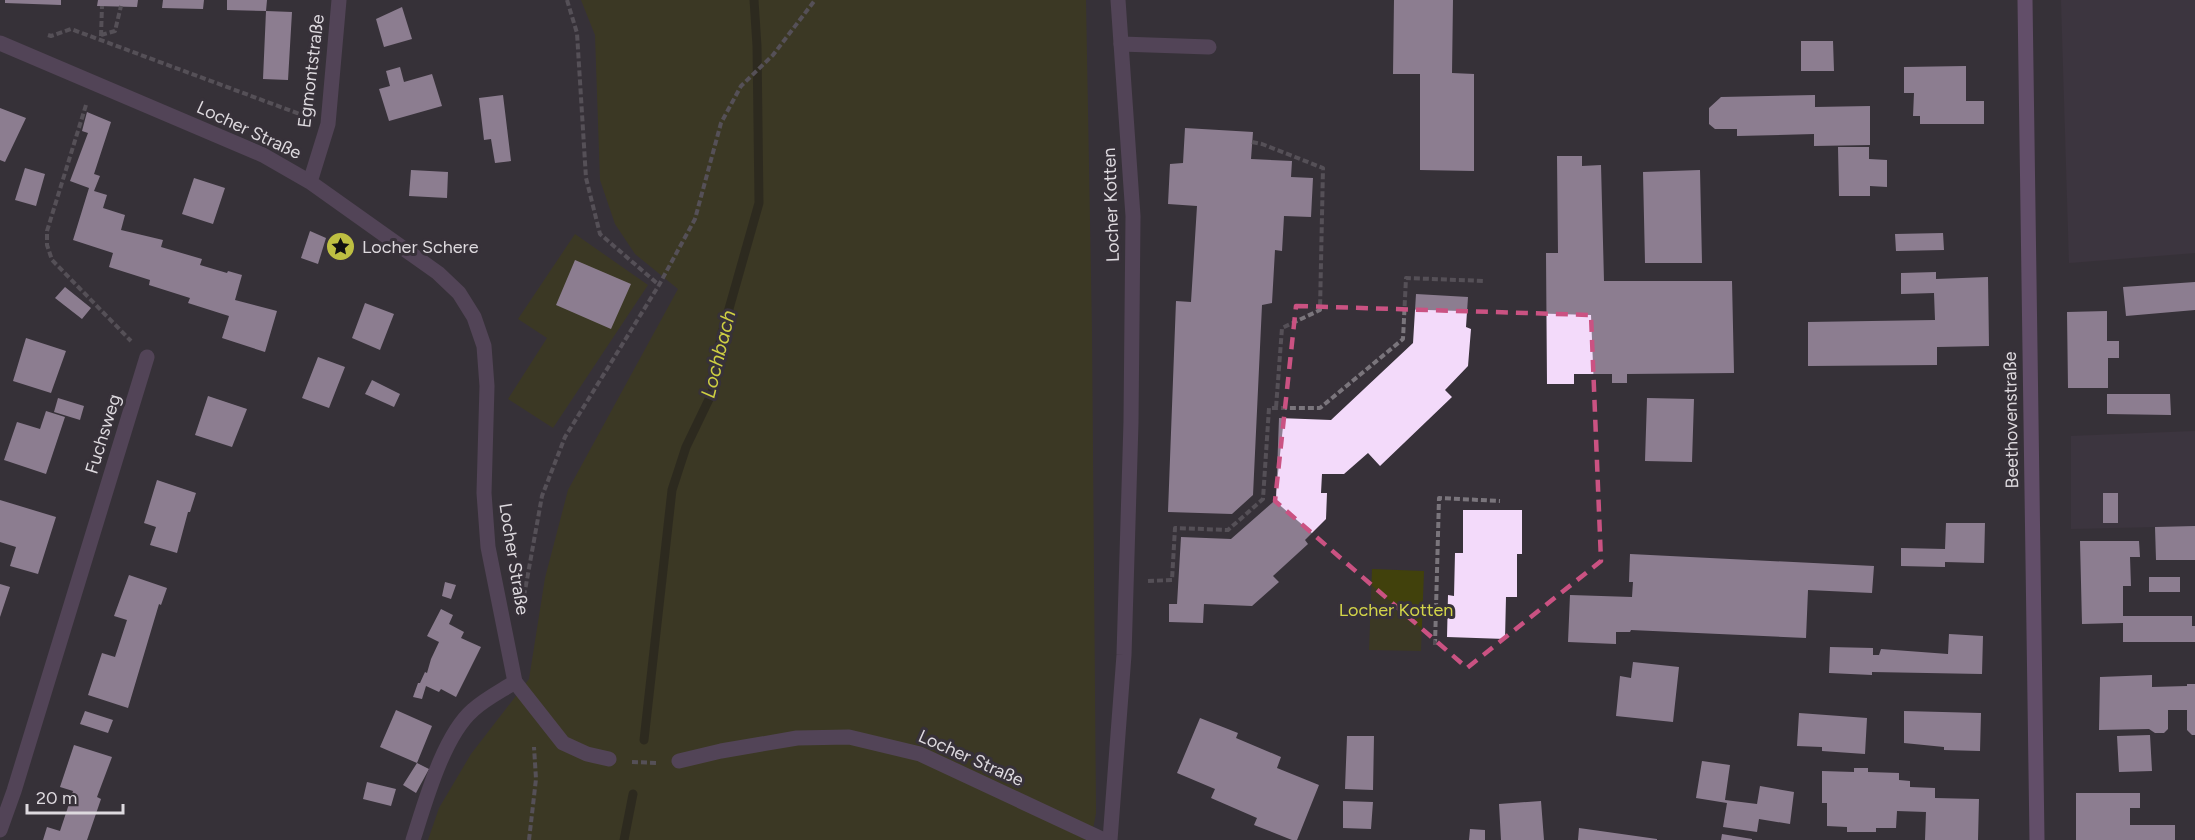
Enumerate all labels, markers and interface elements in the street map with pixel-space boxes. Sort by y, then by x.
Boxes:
street label: Egmontstraße [293,13,329,129]
street label: Locher Straße [193,96,305,164]
street label: Locher Kotten [1098,147,1124,263]
place icon: Locher Schere [325,231,357,263]
place label: Locher Schere [362,236,479,258]
water label: Lochbach [696,308,740,400]
street label: Beethovenstraße [1999,351,2023,489]
street label: Fuchsweg [80,392,126,476]
street label: Locher Straße [494,501,534,617]
park label: Locher Kotten [1339,599,1453,621]
street label: Locher Straße [915,725,1027,791]
scale bar [27,777,123,815]
text: 20 m [36,787,77,809]

